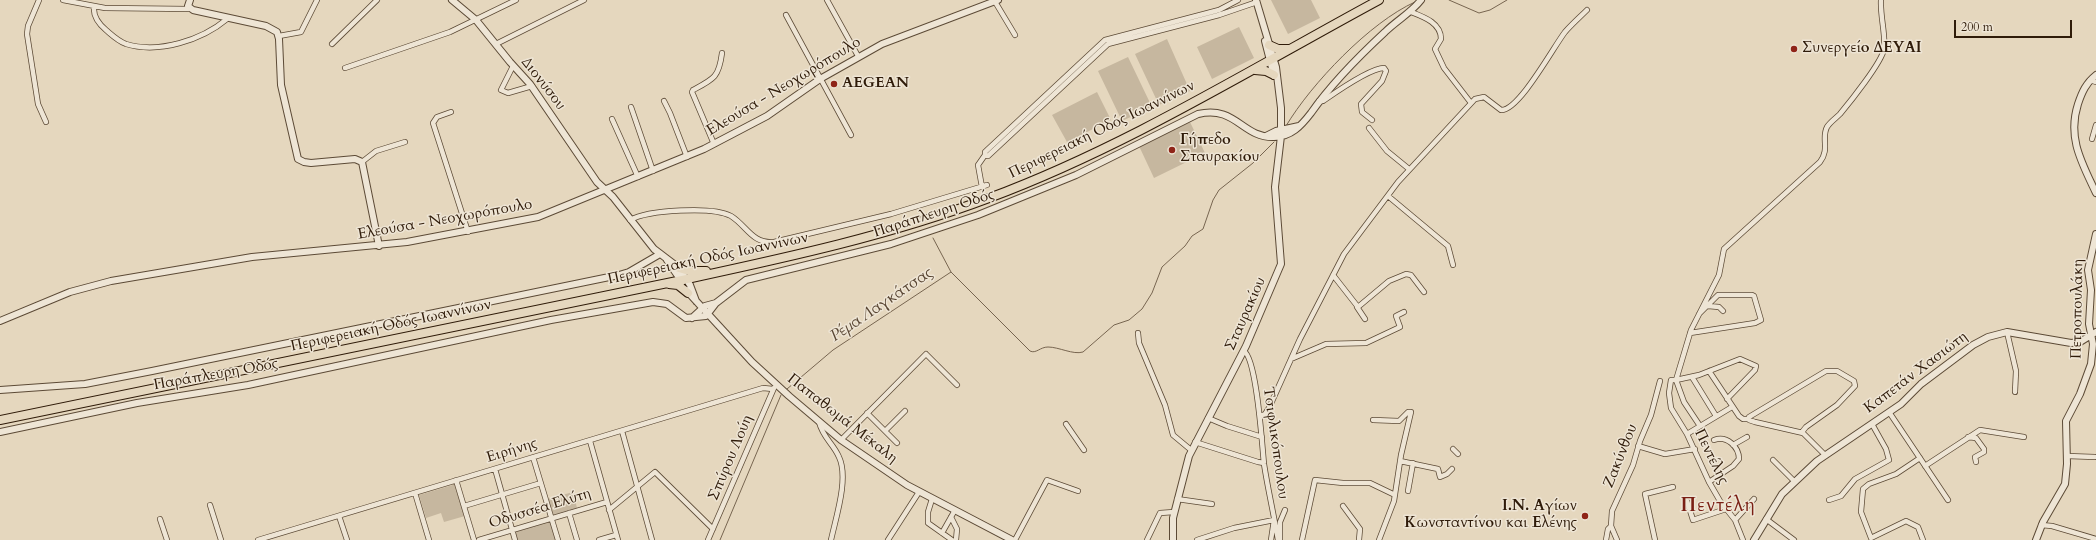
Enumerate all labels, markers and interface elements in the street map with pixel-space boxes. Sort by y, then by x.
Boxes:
scale bar [1956,12,2074,38]
text: 200 m [1961,19,1993,35]
street label: Ελεούσα - Νεοχωρόπουλο [704,34,864,140]
place label: Συνεργείο ΔΕΥΑΙ [1802,40,1922,58]
marker: Συνεργείο ΔΕΥΑΙ [1789,44,1799,54]
street label: Διονύσου [517,54,569,114]
place label: AEGEAN [842,75,909,93]
street label: Περιφερειακή Οδός Ιωαννίνων [1006,77,1198,183]
marker: AEGEAN [829,79,839,89]
place label: Γήπεδο Σταυρακίου [1180,132,1259,167]
marker: Γήπεδο Σταυρακίου [1167,145,1177,155]
street label: Παράπλευρη Οδός [871,186,997,242]
street label: Ελεούσα - Νεοχωρόπουλο [356,196,534,244]
street label: Περιφερειακή Οδός Ιωαννίνων [606,229,810,289]
street label: Πετροπουλάκη [2068,259,2088,359]
water label: Ρέμα Λαγκάτσας [827,264,937,346]
street label: Σταυρακίου [1222,274,1270,354]
street label: Περιφερειακή Οδός Ιωαννίνων [289,296,493,356]
street label: Καπετάν Χασιώτη [1861,328,1971,418]
street label: Παράπλευρη Οδός [152,355,280,395]
street label: Παπαθωμά Μέκαλη [783,370,901,468]
street label: Τσιφλικόπουλου [1258,386,1292,500]
street label: Σπύρου Λούη [705,413,757,503]
street label: Ζακύνθου [1600,422,1642,490]
street label: Πεντέλης [1690,426,1732,488]
street label: Ειρήνης [484,435,540,467]
street label: Οδυσσέα Ελύτη [487,485,593,533]
district label: Πεντέλη [1680,496,1756,518]
place label: Ι.Ν. Αγίων Κωνσταντίνου και Ελένης [1404,498,1577,533]
marker: Ι.Ν. Αγίων Κωνσταντίνου και Ελένης [1580,511,1590,521]

